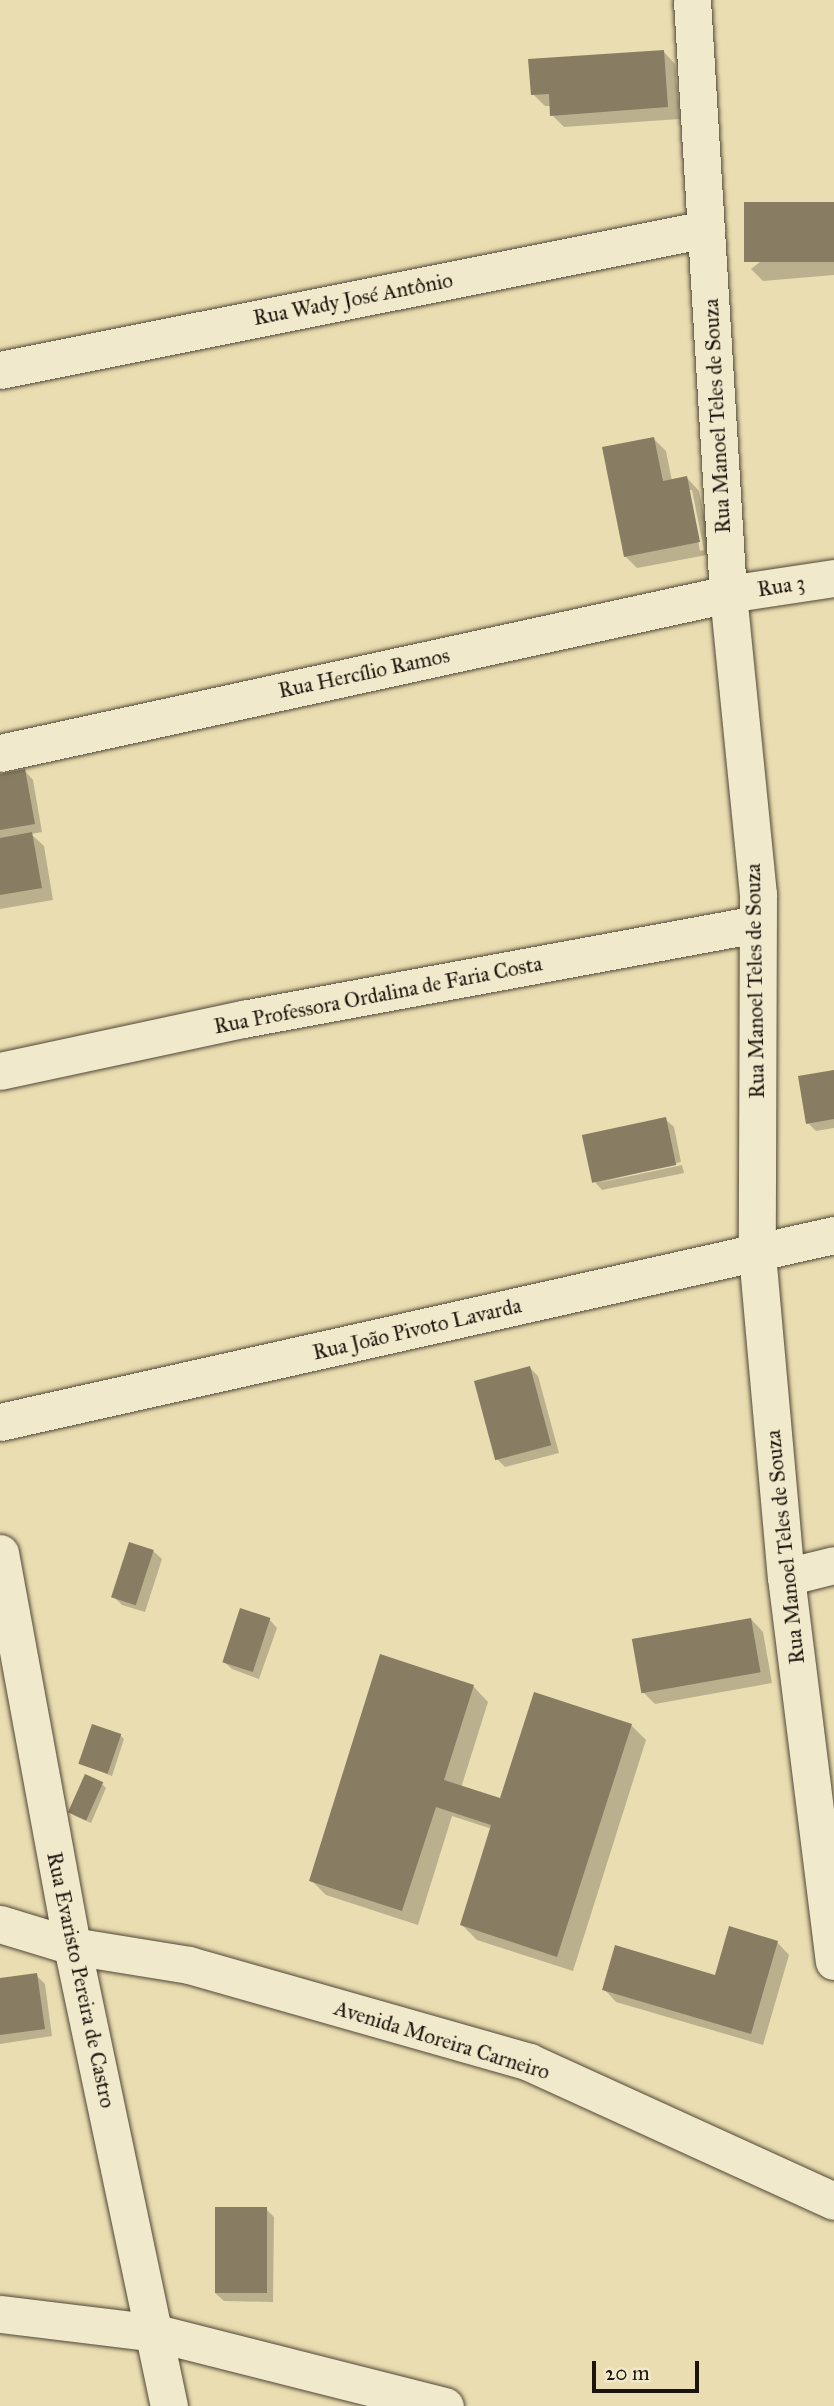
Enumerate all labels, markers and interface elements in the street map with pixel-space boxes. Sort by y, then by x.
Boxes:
street label: Rua Wady José Antônio [251,267,455,331]
street label: Rua Manoel Teles de Souza [698,298,736,534]
street label: Rua 3 [756,570,806,602]
street label: Rua Hercílio Ramos [276,643,452,703]
street label: Rua Manoel Teles de Souza [740,863,770,1099]
street label: Rua Professora Ordalina de Faria Costa [212,951,544,1039]
street label: Rua João Pivoto Lavarda [310,1293,524,1365]
street label: Rua Manoel Teles de Souza [760,1429,810,1665]
street label: Rua Evaristo Pereira de Castro [42,1850,120,2110]
street label: Avenida Moreira Carneiro [331,1995,553,2085]
scale bar [596,2346,703,2390]
text: 20 m [605,2360,650,2386]

